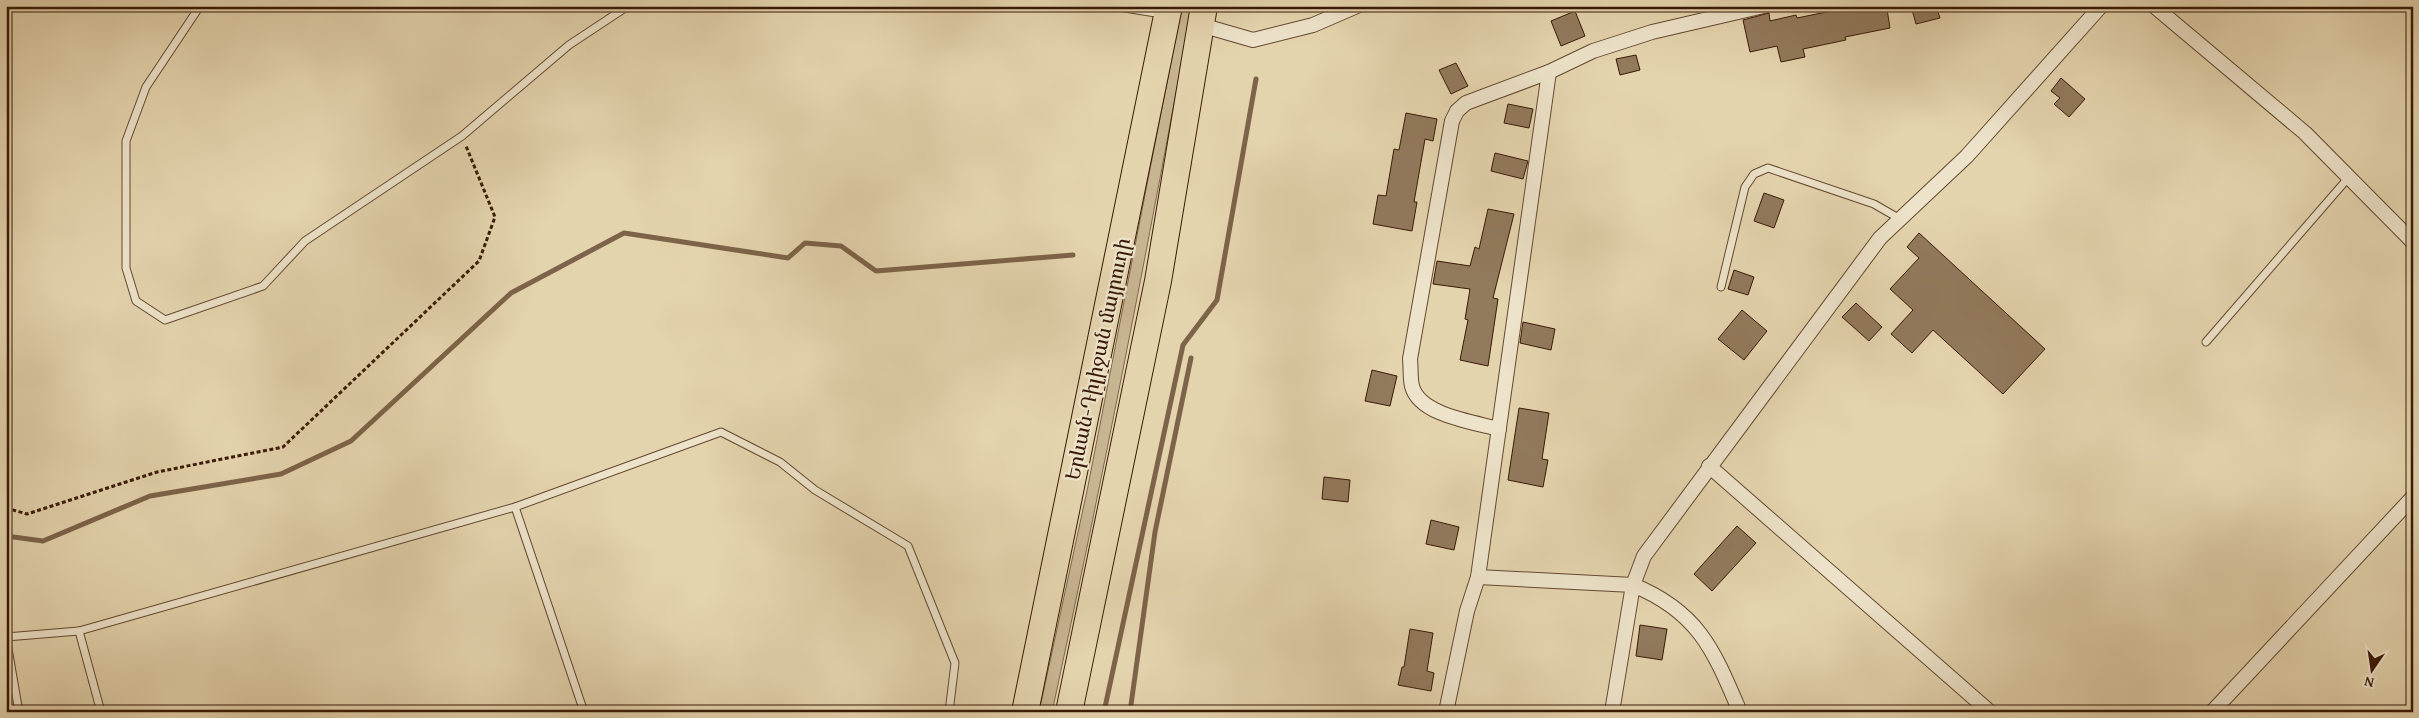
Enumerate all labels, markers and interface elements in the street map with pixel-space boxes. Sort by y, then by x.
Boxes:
street label: Երևան-Դիլիջան մայրուղի [1057,235,1137,483]
north arrow [2346,646,2396,696]
text: N [2362,672,2376,693]

